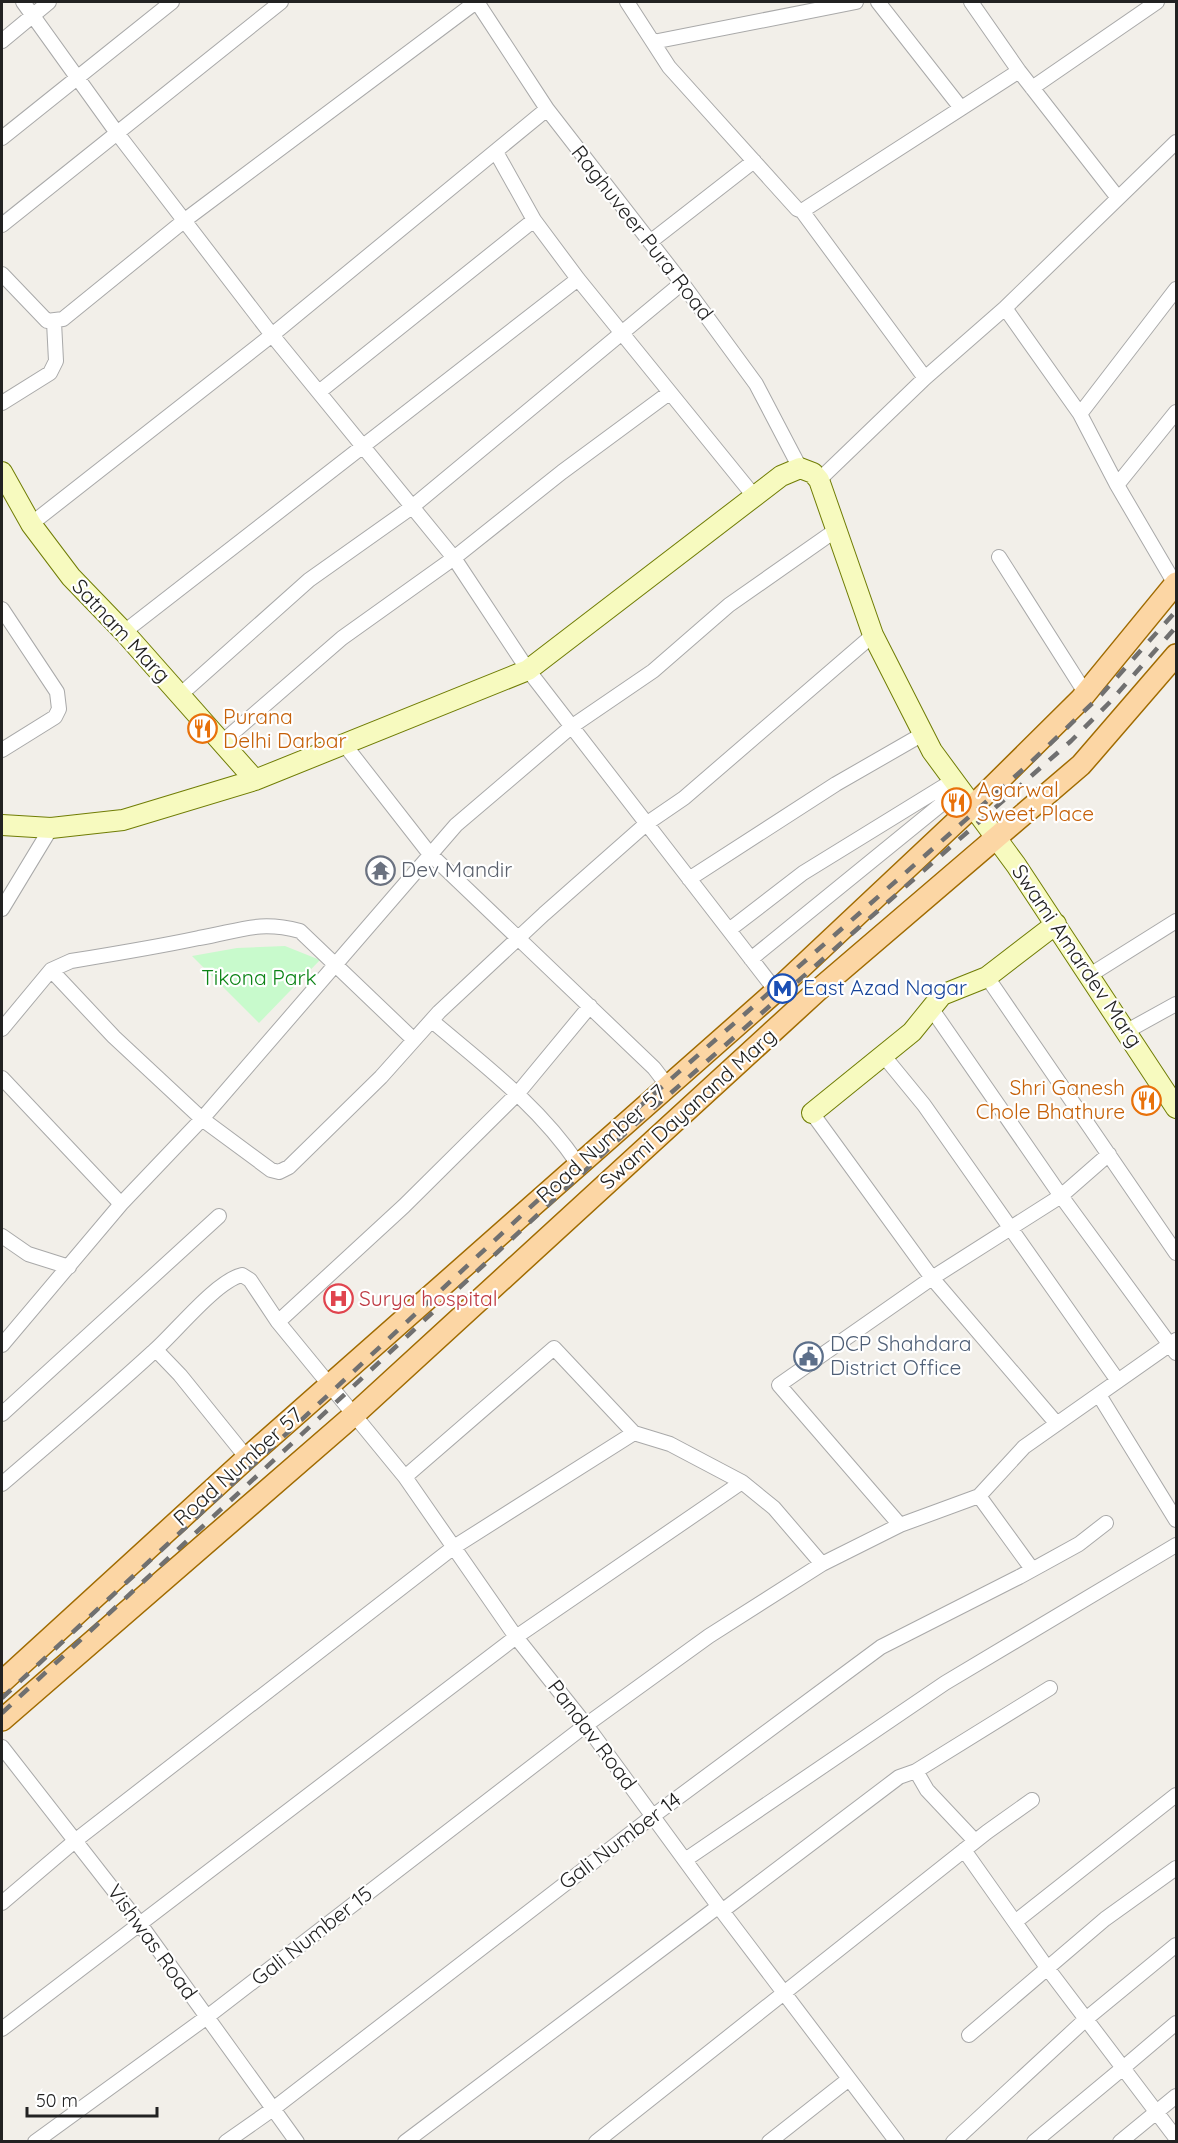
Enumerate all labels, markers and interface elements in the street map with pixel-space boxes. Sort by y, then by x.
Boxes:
street label: Raghuveer Pura Road [566,140,719,325]
street label: Satnam Marg [67,573,176,688]
place label: Purana Delhi Darbar [223,703,347,753]
restaurant icon: Purana Delhi Darbar [186,713,218,745]
place label: Agarwal Sweet Place [977,776,1094,826]
restaurant icon: Agarwal Sweet Place [940,786,972,818]
temple icon: Dev Mandir [364,854,396,886]
place label: Dev Mandir [401,856,512,882]
street label: Swami Amardev Marg [1007,859,1149,1052]
park label: Tikona Park [201,964,317,990]
metro station icon: East Azad Nagar [766,972,798,1004]
place label: East Azad Nagar [803,974,967,1000]
street label: Swami Dayanand Marg [594,1022,781,1194]
place label: Shri Ganesh Chole Bhathure [976,1074,1125,1124]
street label: Road Number 57 [530,1078,670,1208]
restaurant icon: Shri Ganesh Chole Bhathure [1130,1084,1162,1116]
hospital icon: Surya hospital [322,1283,354,1315]
place label: Surya hospital [359,1285,498,1311]
place label: DCP Shahdara District Office [830,1330,971,1380]
public building icon: DCP Shahdara District Office [793,1340,825,1372]
street label: Road Number 57 [167,1401,307,1531]
street label: Pandav Road [543,1674,643,1795]
street label: Gali Number 14 [553,1786,686,1895]
street label: Vishwas Road [102,1879,203,2004]
street label: Gali Number 15 [246,1880,377,1991]
scale bar [27,2080,158,2118]
text: 50 m [36,2089,78,2112]

